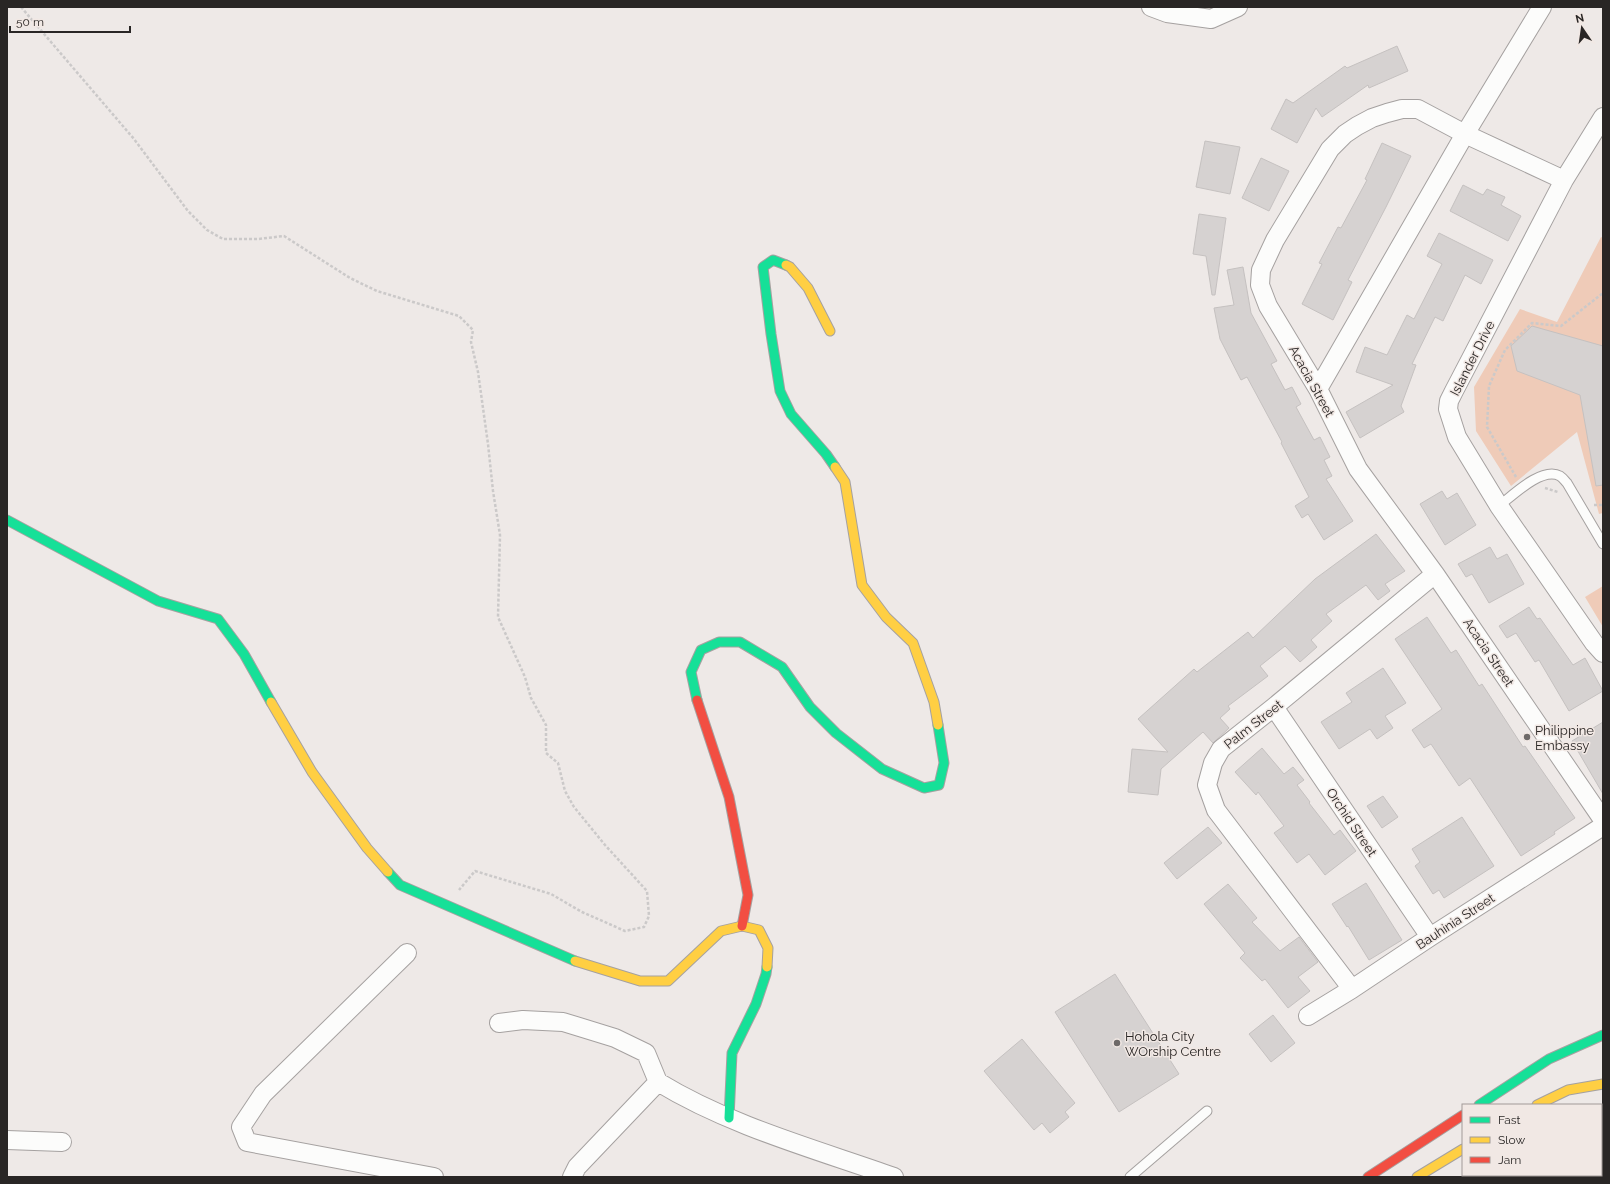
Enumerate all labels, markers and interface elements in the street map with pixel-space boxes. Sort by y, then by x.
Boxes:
scale bar [10,8,130,34]
north arrow [1562,8,1602,48]
text: N [1574,11,1585,26]
text: 50 m [16,15,44,29]
street label: Islander Drive [1447,318,1498,398]
street label: Acacia Street [1286,343,1338,420]
street label: Acacia Street [1460,615,1517,690]
street label: Palm Street [1221,697,1286,752]
place label: Philippine Embassy [1535,723,1594,753]
marker: Philippine Embassy [1522,732,1532,742]
street label: Orchid Street [1323,785,1380,860]
street label: Bauhinia Street [1413,890,1498,952]
place label: Hohola City WOrship Centre [1125,1029,1221,1059]
marker: Hohola City WOrship Centre [1112,1038,1122,1048]
legend [1462,1104,1602,1176]
text: Fast [1498,1113,1521,1127]
text: Slow [1498,1133,1525,1147]
text: Jam [1498,1153,1521,1167]

